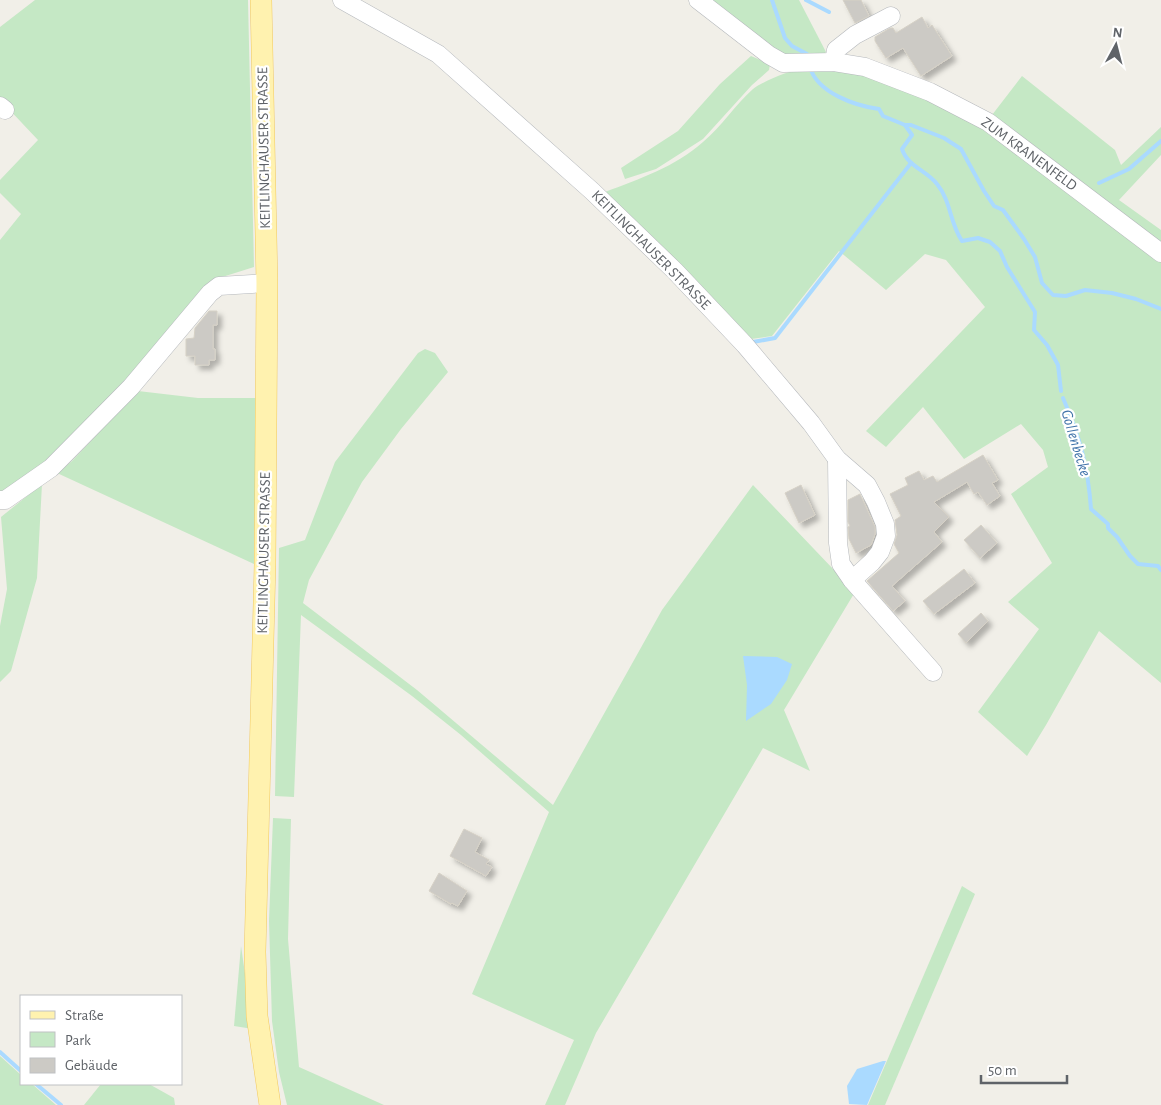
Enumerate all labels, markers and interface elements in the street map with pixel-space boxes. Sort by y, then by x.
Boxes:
north arrow [1091,20,1141,70]
text: N [1112,26,1123,41]
street label: KEITLINGHAUSER STRASSE [255,67,273,229]
street label: ZUM KRANENFELD [978,114,1080,194]
street label: KEITLINGHAUSER STRASSE [589,188,713,312]
water label: Gollenbecke [1058,408,1094,478]
street label: KEITLINGHAUSER STRASSE [255,472,273,634]
legend [20,995,182,1085]
text: Straße [65,1008,104,1023]
text: Park [65,1033,91,1048]
scale bar [981,1052,1067,1084]
text: Gebäude [65,1058,118,1073]
text: 50 m [988,1063,1017,1078]

